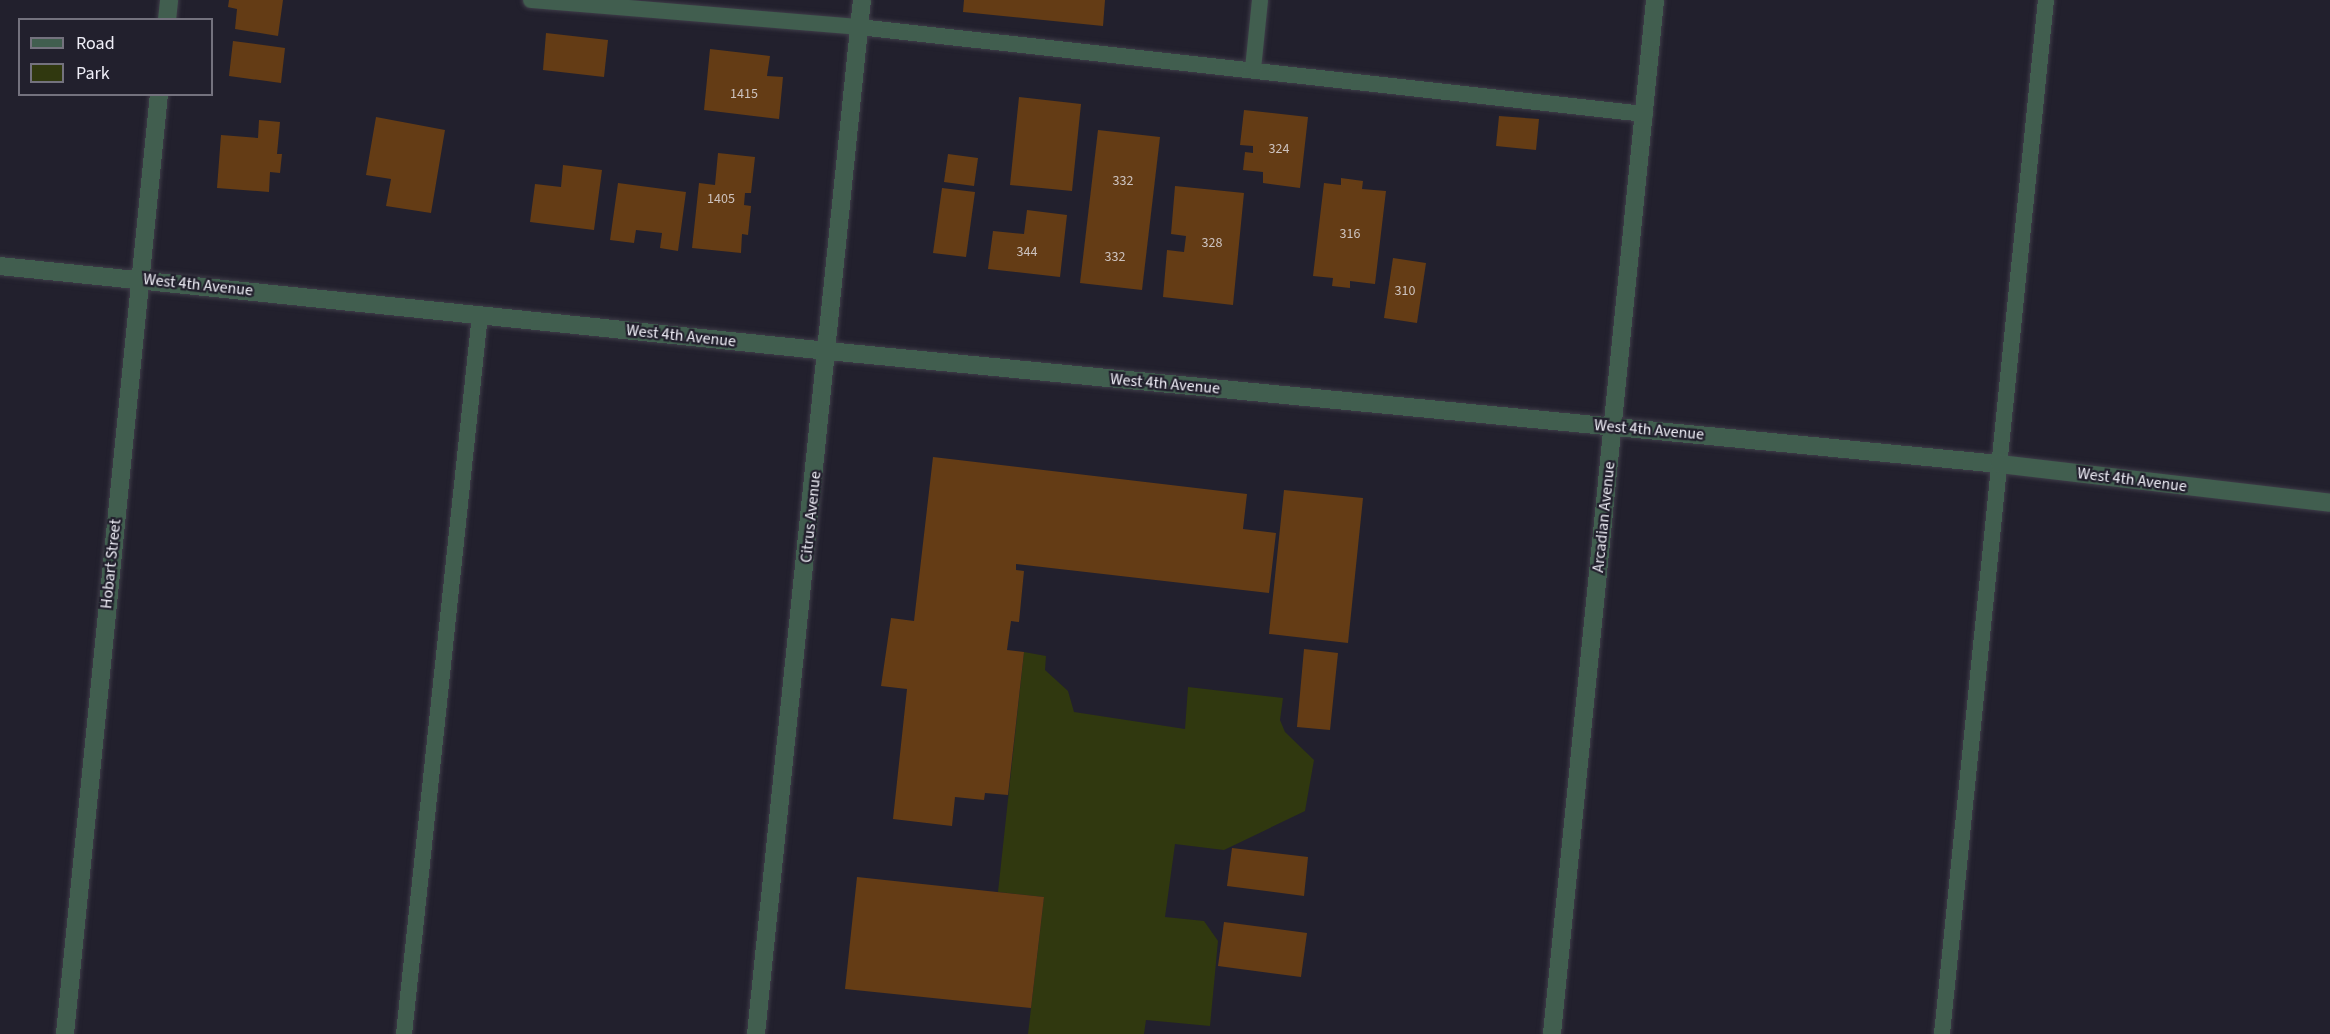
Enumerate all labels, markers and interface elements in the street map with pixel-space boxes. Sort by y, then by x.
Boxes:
legend [18,18,213,96]
text: Road [76,31,115,56]
text: Park [76,61,110,86]
house number: 1415 [730,86,758,102]
house number: 324 [1269,141,1289,157]
house number: 332 [1113,173,1133,189]
house number: 1405 [707,191,735,207]
house number: 316 [1340,226,1360,242]
house number: 328 [1202,235,1222,251]
house number: 344 [1017,244,1037,260]
house number: 332 [1105,249,1125,265]
street label: West 4th Avenue [142,270,254,300]
house number: 310 [1395,283,1415,299]
street label: West 4th Avenue [625,321,737,351]
street label: West 4th Avenue [1109,370,1221,398]
street label: West 4th Avenue [1593,416,1705,444]
street label: Arcadian Avenue [1589,461,1619,573]
street label: West 4th Avenue [2076,464,2188,496]
street label: Citrus Avenue [797,470,825,564]
street label: Hobart Street [97,518,125,610]

